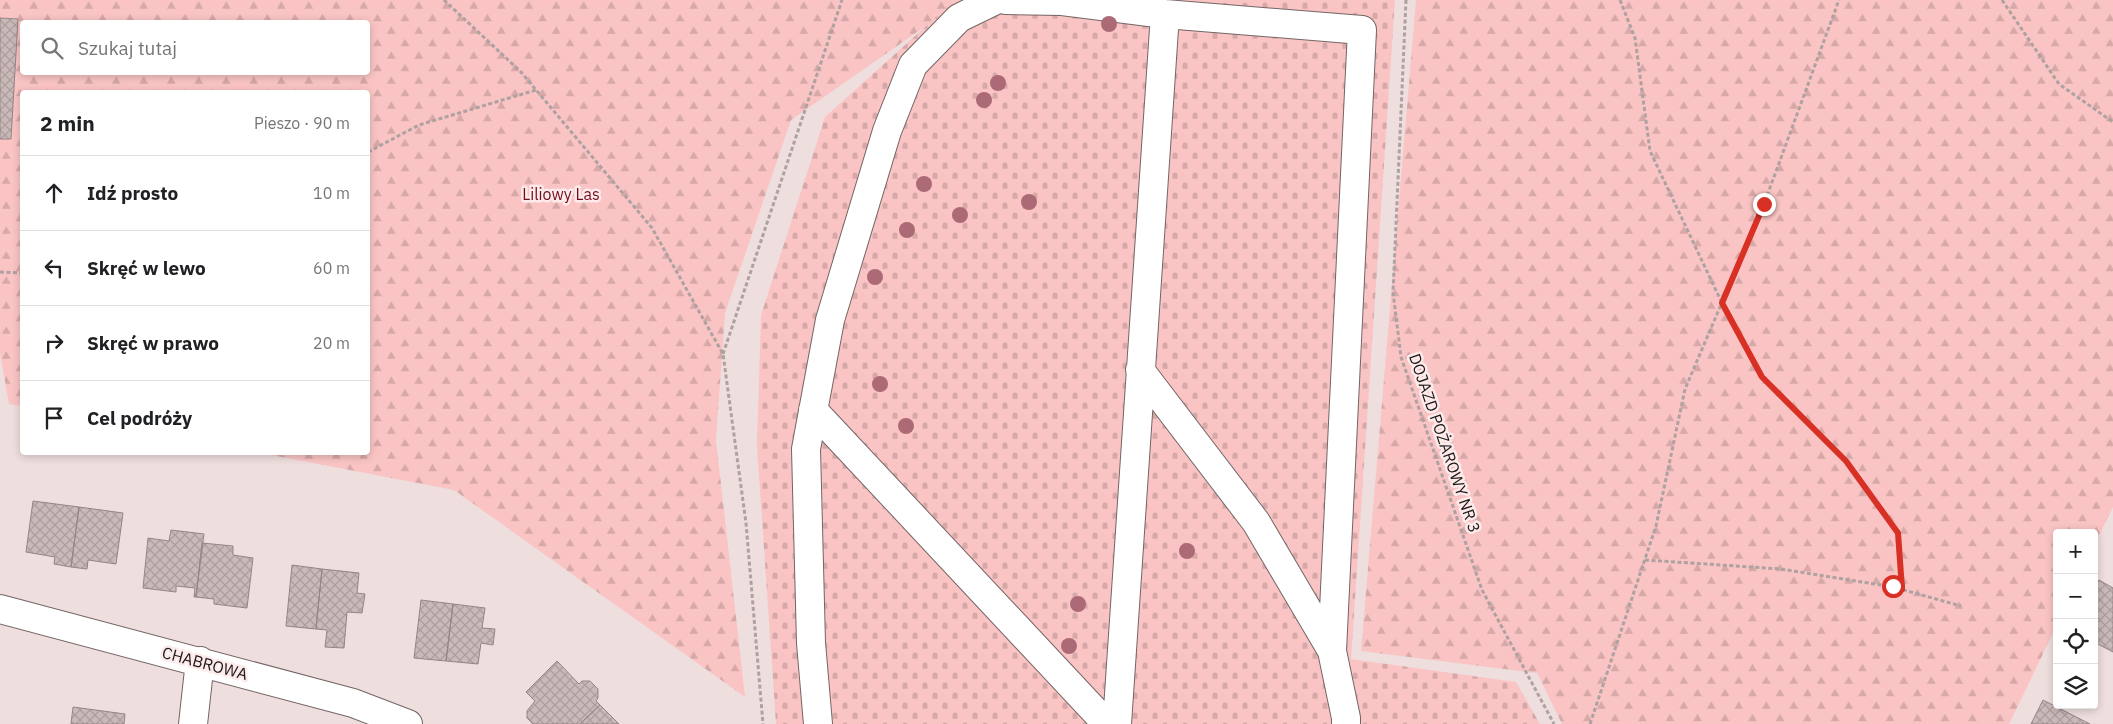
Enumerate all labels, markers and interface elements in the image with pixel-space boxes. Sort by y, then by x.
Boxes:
search box [20,20,370,75]
icon: search [38,34,66,62]
text: Szukaj tutaj [78,36,177,60]
text: 2 min [40,109,95,137]
text: Pieszo · 90 m [254,113,350,133]
icon: ahead [40,179,68,207]
text: Idź prosto [87,181,178,205]
text: 10 m [313,183,350,203]
park label: Liliowy Las [522,184,600,204]
route end [1753,193,1776,216]
icon: left [40,254,68,282]
text: Skręć w lewo [87,256,206,280]
text: 60 m [313,258,350,278]
icon: right [40,329,68,357]
text: Skręć w prawo [87,331,219,355]
text: 20 m [313,333,350,353]
street label: DOJAZD POŻAROWY NR 3 [1405,351,1485,535]
icon: arrive [40,404,68,432]
text: Cel podróży [87,406,192,430]
map controls [2053,529,2098,709]
button: + [2053,529,2098,574]
button: − [2053,574,2098,619]
route start [1882,575,1905,598]
button: locate [2053,619,2098,664]
street label: CHABROWA [160,642,250,684]
button: layers [2053,664,2098,709]

